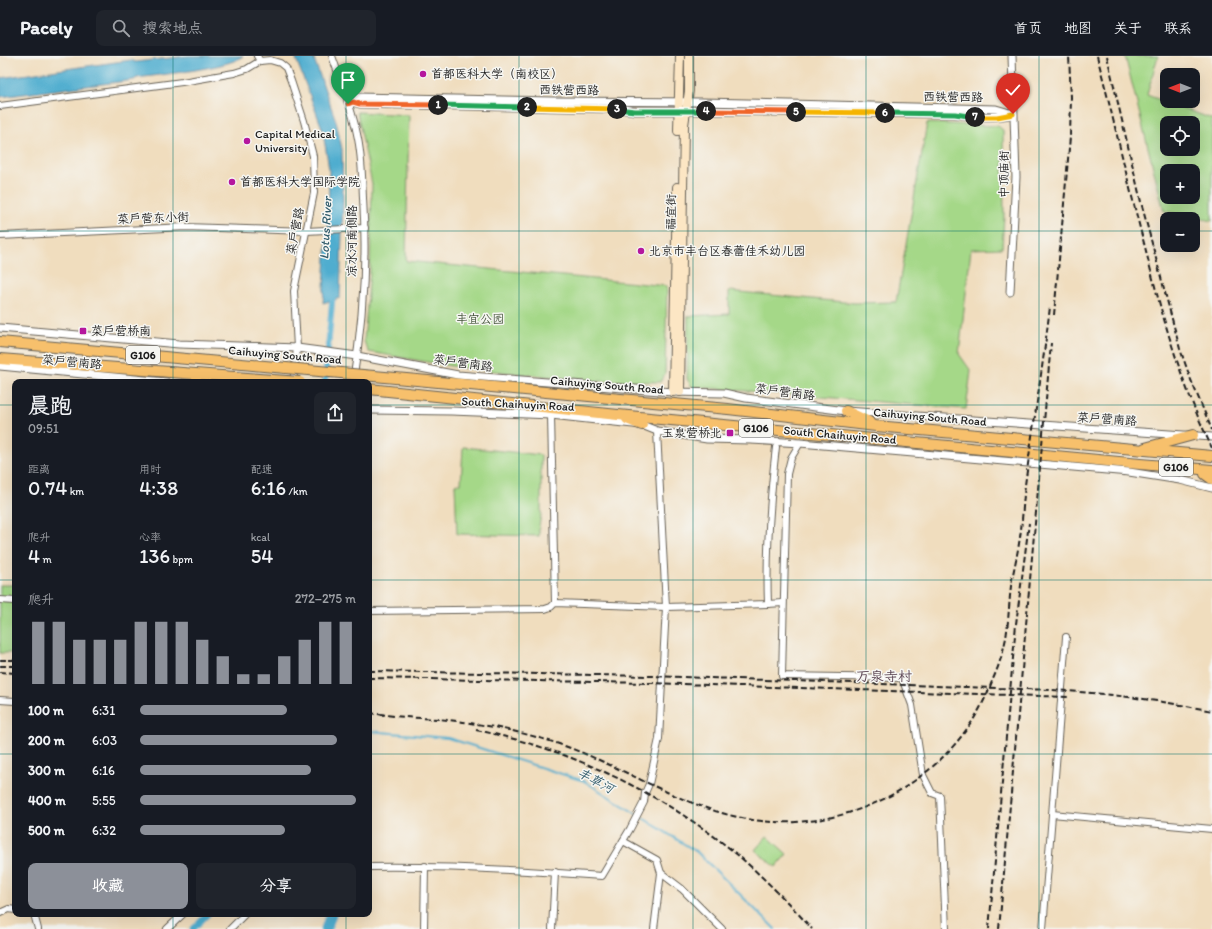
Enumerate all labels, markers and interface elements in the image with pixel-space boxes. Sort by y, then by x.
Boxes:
search box [96,10,376,46]
text: Pacely [20,16,72,39]
icon: search [110,17,132,39]
text: 搜索地点 [142,19,202,37]
text: 首页 [1014,20,1042,37]
text: 地图 [1064,20,1092,37]
text: 关于 [1114,20,1142,37]
text: 联系 [1164,20,1192,37]
pin [331,63,365,104]
place label: 首都医科大学（南校区） [431,67,563,81]
north arrow [1160,68,1200,108]
map controls [1160,68,1200,252]
icon: arrive [337,69,359,91]
marker: 首都医科大学（南校区） [418,69,428,79]
pin [996,73,1030,114]
icon: check [1002,79,1024,101]
street label: 西铁营西路 [539,82,599,98]
street label: 西铁营西路 [923,89,983,105]
pin: 1 [428,95,448,115]
pin: 2 [517,97,537,117]
text: 1 [435,98,441,111]
pin: 3 [607,99,627,119]
text: 2 [524,100,530,113]
pin: 4 [696,101,716,121]
text: 3 [614,102,620,115]
pin: 5 [786,102,806,122]
pin: 6 [875,103,895,123]
text: 4 [703,104,709,117]
text: 5 [793,105,799,118]
text: 6 [882,106,888,119]
pin: 7 [965,107,985,127]
text: 7 [972,110,978,123]
button: locate [1160,116,1200,156]
place label: Capital Medical University [255,127,336,155]
marker: Capital Medical University [242,136,252,146]
street label: 中顶庙街 [997,150,1011,198]
button: + [1160,164,1200,204]
place label: 首都医科大学国际学院 [240,175,360,189]
marker: 首都医科大学国际学院 [227,177,237,187]
street label: 福宜街 [664,194,678,230]
water label: Lotus River [316,195,335,260]
street label: 凉水河南侧路 [345,205,359,277]
street label: 菜户营路 [284,206,306,256]
street label: 菜户营东小街 [117,210,189,226]
button: − [1160,212,1200,252]
place label: 北京市丰台区春蕾佳禾幼儿园 [649,244,805,258]
marker: 北京市丰台区春蕾佳禾幼儿园 [636,246,646,256]
park label: 丰宜公园 [456,312,504,326]
place label: 菜户营桥南 [91,324,151,338]
marker: 菜户营桥南 [78,326,88,336]
street label: Caihuying South Road [228,343,343,367]
road number: G106 [126,346,160,364]
street label: 菜户营南路 [41,352,103,372]
street label: 菜户营南路 [432,352,494,374]
street label: Caihuying South Road [550,373,665,397]
street label: 菜户营南路 [754,381,816,403]
text: 晨跑 [28,392,72,419]
button: share [314,392,356,434]
street label: South Chaihuyin Road [461,394,575,414]
street label: Caihuying South Road [873,405,988,429]
street label: 菜户营南路 [1077,410,1137,428]
road number: G106 [739,419,773,437]
text: 09:51 [28,421,59,436]
street label: South Chaihuyin Road [783,423,897,447]
place label: 玉泉营桥北 [662,426,722,440]
marker: 玉泉营桥北 [725,428,735,438]
road number: G106 [1159,458,1193,476]
text: 距离 [28,463,50,476]
text: 用时 [139,463,161,476]
text: 配速 [251,463,273,476]
text: 0.74 [28,476,67,500]
text: 4:38 [139,476,178,500]
text: 6:16 [251,476,286,500]
text: km [67,485,84,498]
text: /km [286,485,308,498]
text: 爬升 [28,531,50,544]
text: 心率 [139,531,161,544]
text: kcal [251,531,270,544]
text: 4 [28,544,40,568]
text: 136 [139,544,170,568]
text: 54 [251,544,273,568]
text: m [40,553,52,566]
text: bpm [170,553,193,566]
text: 272–275 m [295,591,356,606]
text: 爬升 [28,592,54,607]
district label: 万泉寺村 [856,668,912,685]
text: 100 m [28,703,64,718]
text: 6:31 [92,703,115,718]
text: 200 m [28,733,65,748]
text: 6:03 [92,733,117,748]
text: 300 m [28,763,65,778]
text: 6:16 [92,763,115,778]
water label: 丰草河 [575,765,618,797]
text: 400 m [28,793,66,808]
text: 5:55 [92,793,116,808]
text: 500 m [28,823,65,838]
text: 6:32 [92,823,116,838]
button: 收藏 [28,863,188,909]
button: 分享 [196,863,356,909]

